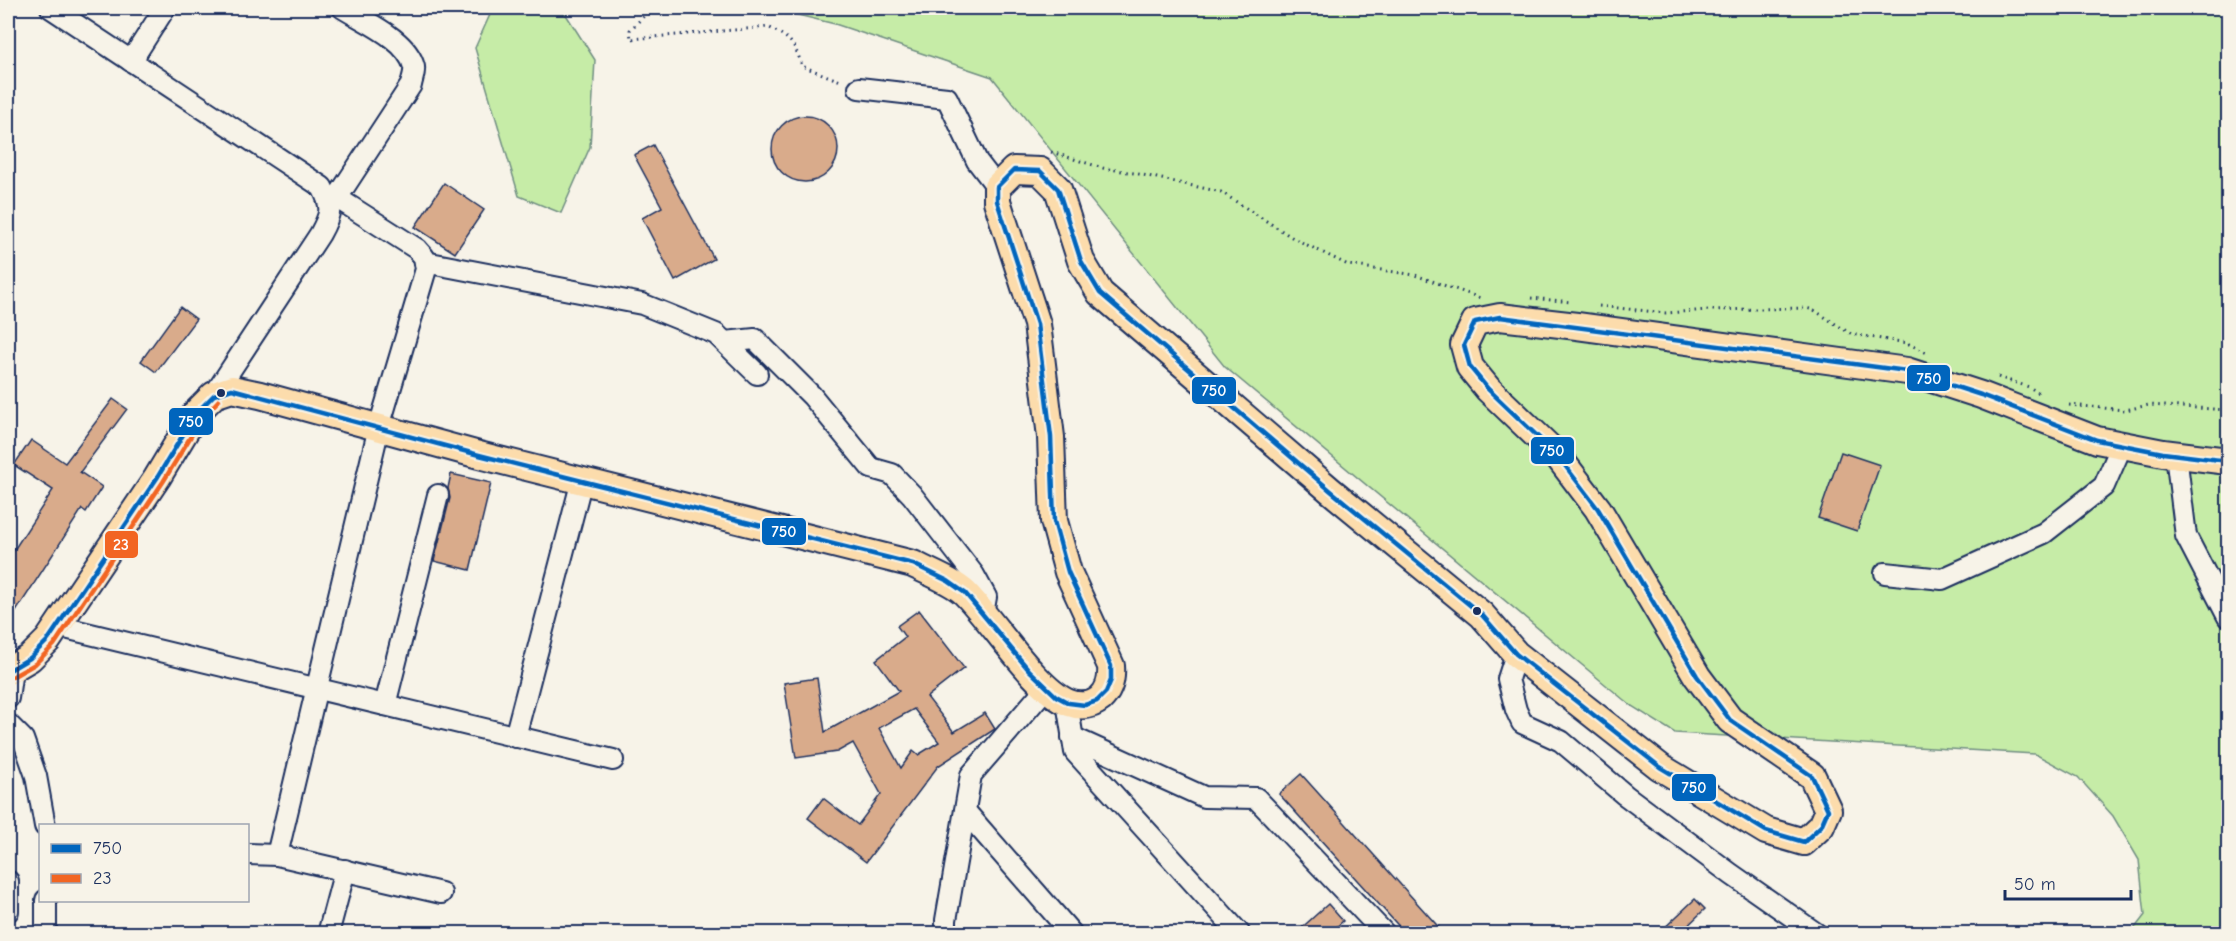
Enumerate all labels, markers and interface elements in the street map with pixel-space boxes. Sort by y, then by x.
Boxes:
line badge: 750 [1906,364,1951,392]
text: 750 [1917,370,1941,388]
line badge: 750 [1191,376,1237,405]
text: 750 [1202,382,1226,400]
unlabelled marker [215,387,227,399]
line badge: 750 [168,407,214,436]
text: 750 [179,413,203,431]
line badge: 750 [1530,436,1575,465]
text: 750 [1540,442,1564,460]
line badge: 750 [761,517,807,546]
text: 750 [772,523,796,541]
line badge: 23 [104,530,139,559]
text: 23 [113,536,129,554]
unlabelled marker [1471,605,1483,617]
line badge: 750 [1671,773,1717,802]
text: 750 [1682,779,1706,797]
legend [39,824,249,902]
text: 750 [93,838,122,859]
scale bar [2005,863,2131,901]
text: 23 [93,868,112,889]
text: 50 m [2014,874,2056,895]

